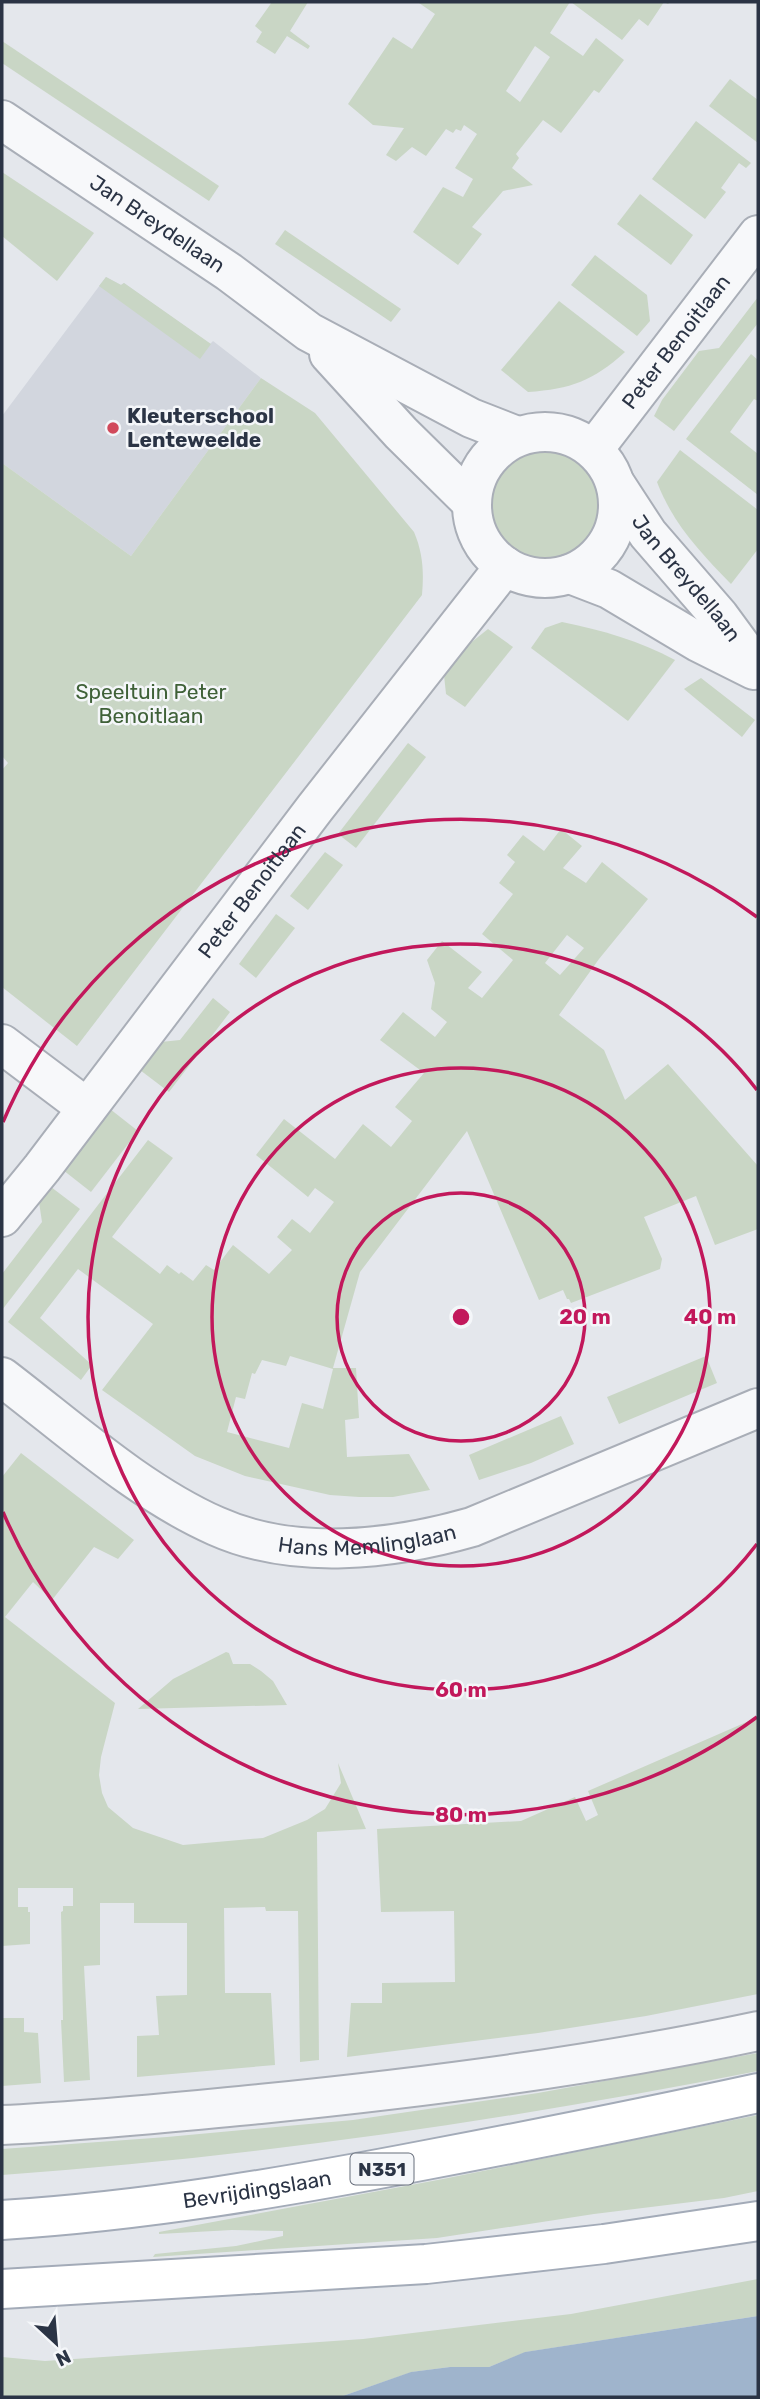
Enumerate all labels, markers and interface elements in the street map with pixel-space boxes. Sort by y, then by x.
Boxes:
street label: Jan Breydellaan [85,169,230,278]
street label: Peter Benoitlaan [616,269,735,414]
place label: Kleuterschool Lenteweelde [127,403,274,452]
marker: Kleuterschool Lenteweelde [105,420,121,436]
street label: Jan Breydellaan [627,510,747,646]
park label: Speeltuin Peter Benoitlaan [76,679,227,728]
street label: Peter Benoitlaan [193,818,311,963]
text: 20 m [559,1304,611,1329]
text: 40 m [684,1304,736,1329]
centre of rings [449,1305,473,1329]
street label: Hans Memlinglaan [277,1519,459,1560]
text: 60 m [435,1677,487,1702]
text: 80 m [435,1802,487,1827]
road number: N351 [350,2154,414,2184]
street label: Bevrijdingslaan [181,2165,333,2213]
north arrow [21,2308,91,2378]
text: N [52,2344,74,2371]

